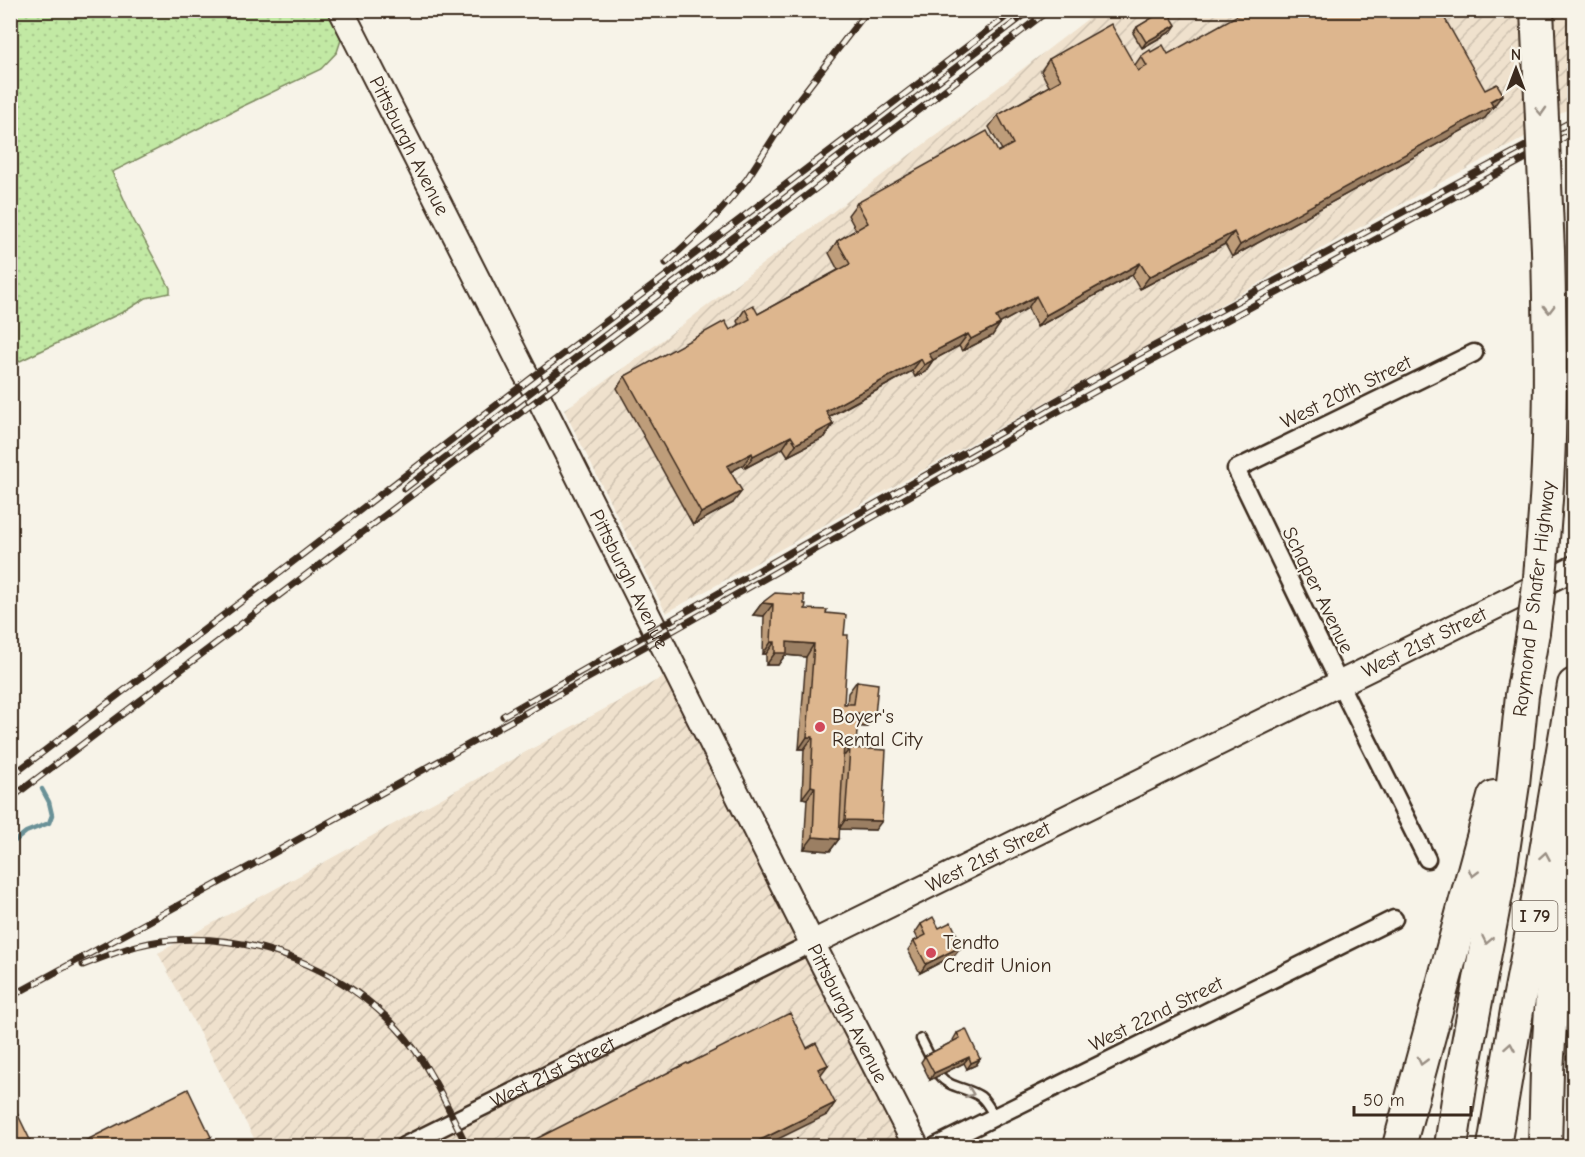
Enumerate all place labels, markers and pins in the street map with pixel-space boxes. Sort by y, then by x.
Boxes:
place label: Boyer's Rental City [832,705,923,751]
marker: Boyer's Rental City [813,720,827,734]
place label: Tendto Credit Union [943,931,1051,977]
marker: Tendto Credit Union [924,946,938,960]

